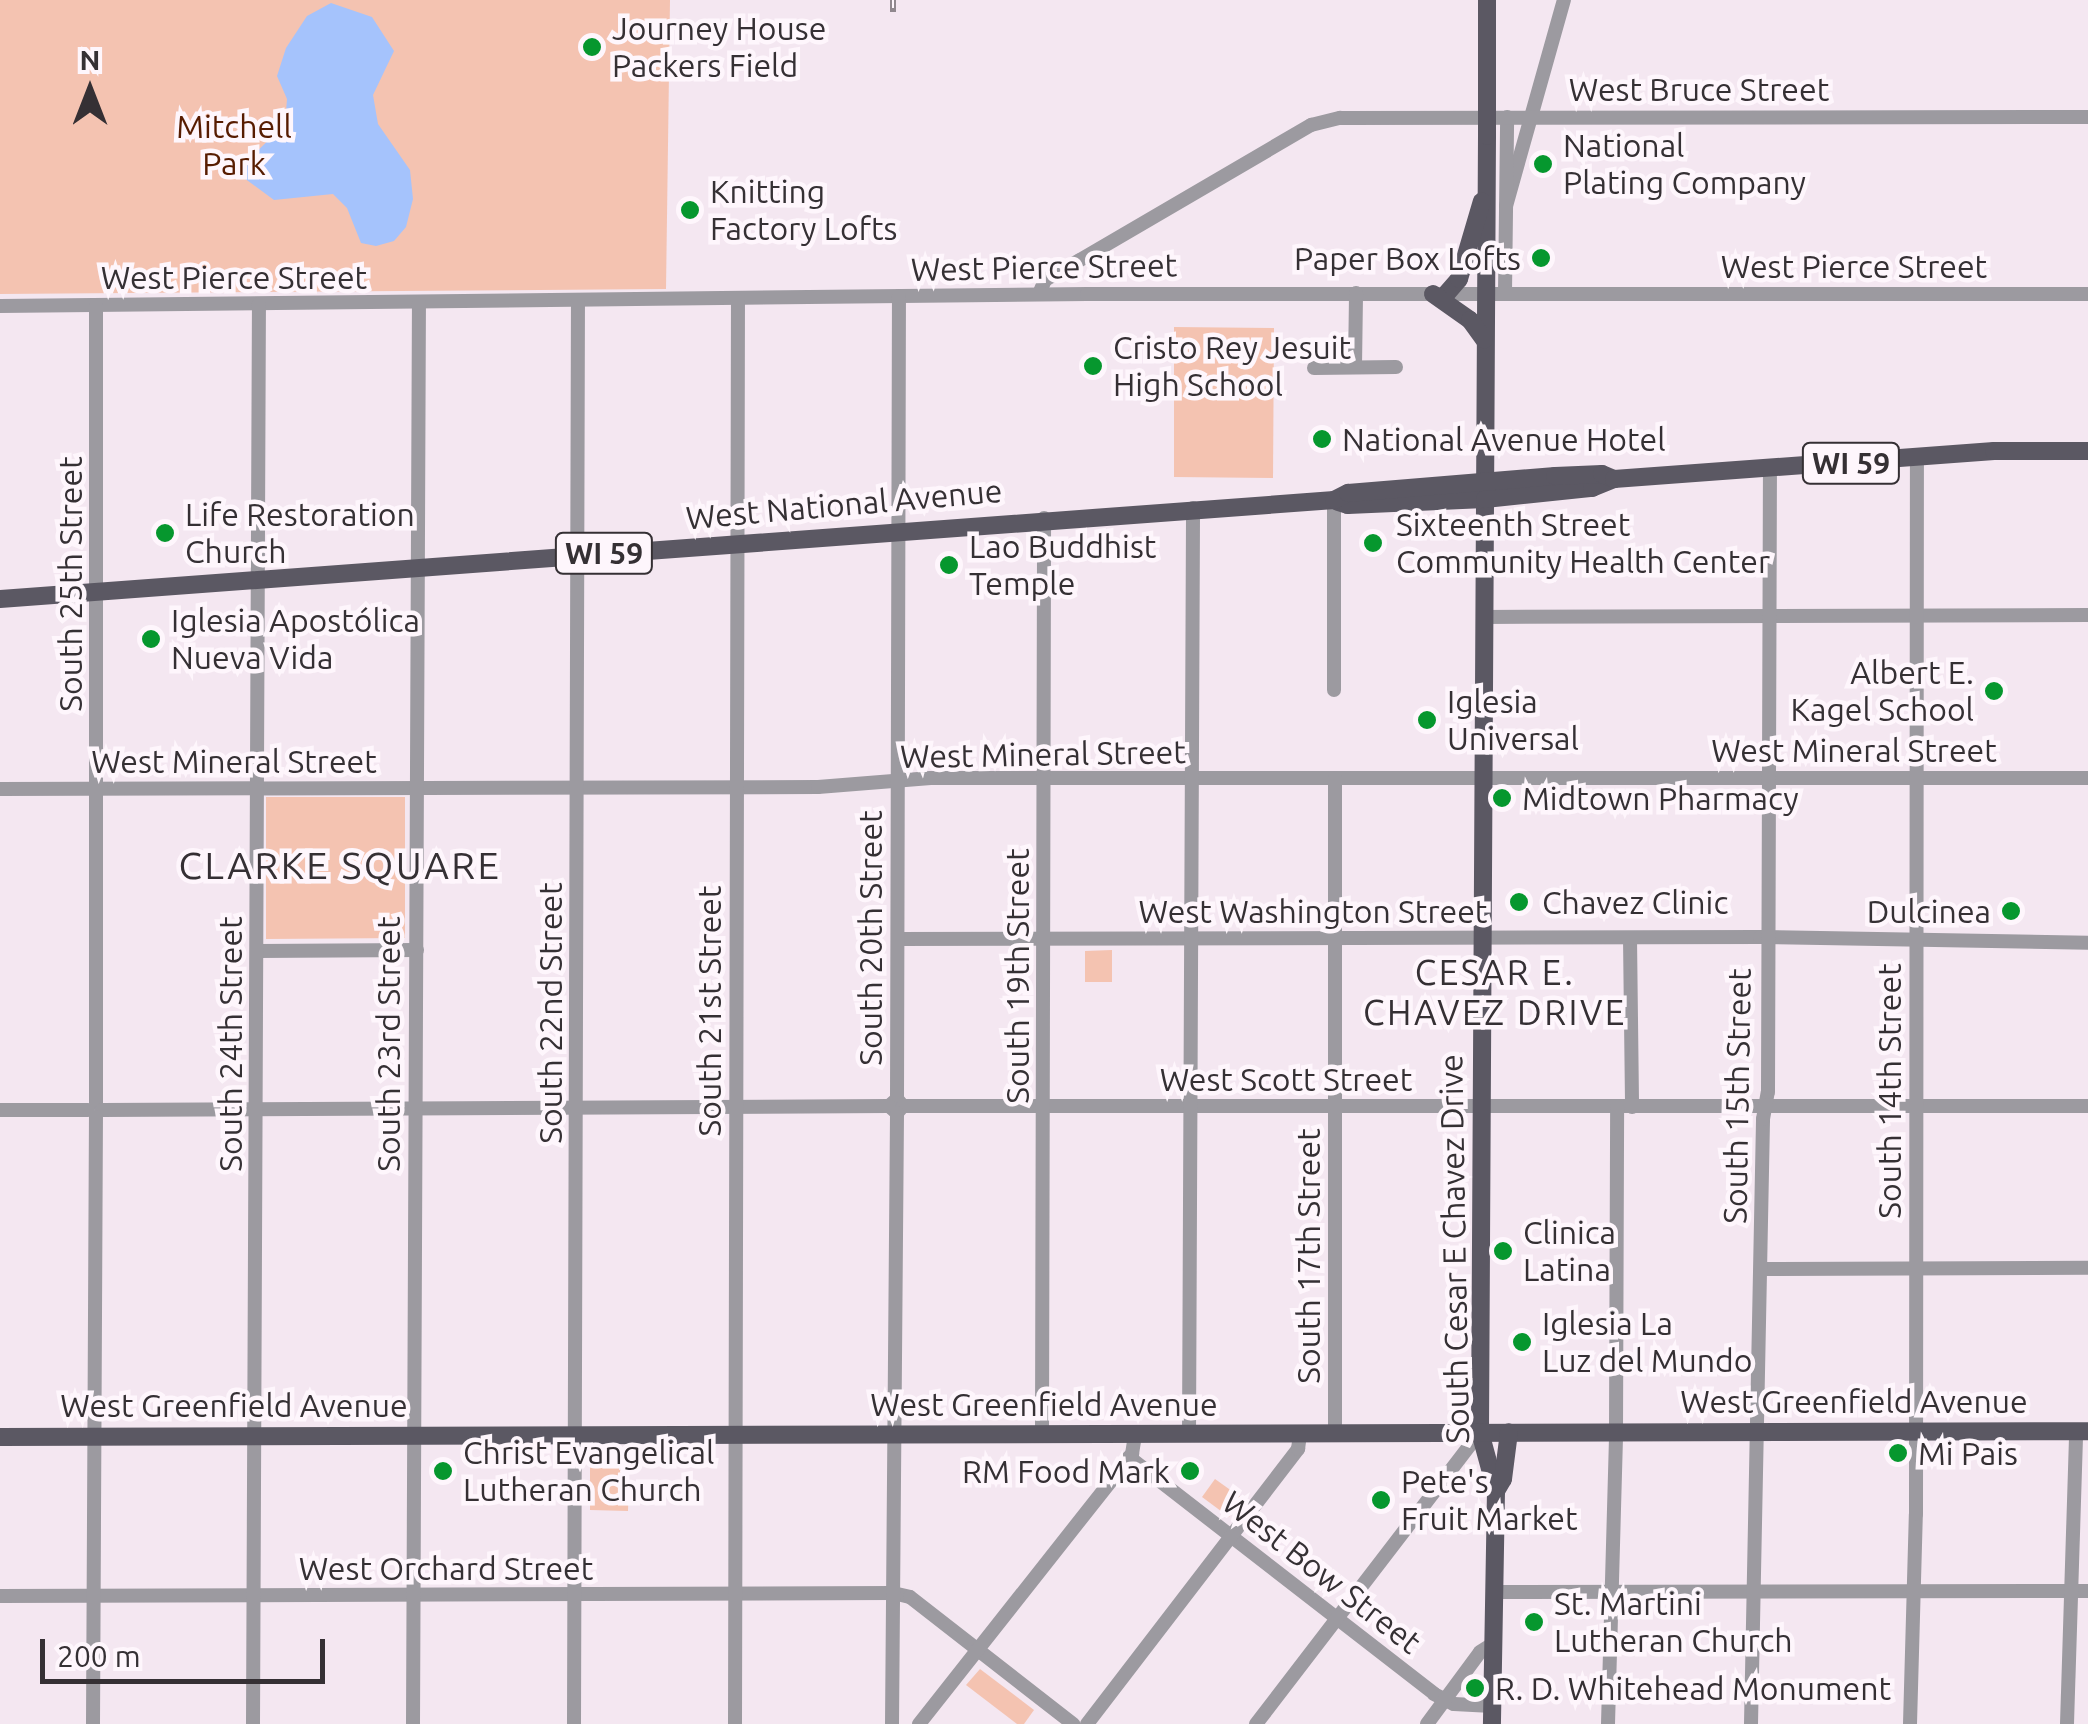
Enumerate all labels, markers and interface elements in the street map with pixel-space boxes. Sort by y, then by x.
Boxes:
place label: Journey House Packers Field [612,10,826,85]
marker: Journey House Packers Field [581,36,603,58]
north arrow [40,40,140,140]
text: N [80,44,100,75]
street label: West Bruce Street [1569,70,1829,108]
park label: Mitchell Park [176,108,292,183]
place label: National Plating Company [1563,127,1806,202]
marker: National Plating Company [1532,153,1554,175]
place label: Knitting Factory Lofts [710,173,897,248]
marker: Knitting Factory Lofts [679,199,701,221]
place label: Paper Box Lofts [1294,239,1521,277]
street label: West Pierce Street [911,245,1177,289]
marker: Paper Box Lofts [1530,247,1552,269]
street label: West Pierce Street [1721,247,1987,285]
street label: West Pierce Street [101,258,367,296]
place label: Cristo Rey Jesuit High School [1113,329,1351,404]
marker: Cristo Rey Jesuit High School [1082,355,1104,377]
place label: National Avenue Hotel [1342,420,1666,458]
marker: National Avenue Hotel [1311,428,1333,450]
road number: WI 59 [1801,438,1901,488]
street label: South 25th Street [51,456,89,712]
street label: West National Avenue [684,471,1004,537]
place label: Life Restoration Church [185,496,415,571]
place label: Sixteenth Street Community Health Center [1396,506,1770,581]
marker: Life Restoration Church [154,522,176,544]
road number: WI 59 [554,528,654,578]
place label: Lao Buddhist Temple [969,528,1156,603]
marker: Sixteenth Street Community Health Center [1360,530,1386,556]
marker: Lao Buddhist Temple [938,554,960,576]
place label: Iglesia Apostólica Nueva Vida [171,602,420,677]
marker: Iglesia Apostólica Nueva Vida [140,628,162,650]
place label: Albert E. Kagel School [1791,654,1974,729]
marker: Albert E. Kagel School [1983,680,2005,702]
place label: Iglesia Universal [1447,683,1579,758]
marker: Iglesia Universal [1416,709,1438,731]
street label: West Mineral Street [1711,731,1997,769]
street label: West Mineral Street [900,732,1186,776]
street label: West Mineral Street [91,742,377,780]
place label: Midtown Pharmacy [1522,779,1799,817]
marker: Midtown Pharmacy [1491,787,1513,809]
street label: South 20th Street [851,810,889,1066]
district label: CLARKE SQUARE [179,843,501,889]
street label: South 19th Street [998,848,1036,1104]
street label: South 22nd Street [531,882,569,1144]
place label: Chavez Clinic [1542,883,1728,921]
street label: South 21st Street [690,885,728,1137]
marker: Chavez Clinic [1506,889,1532,915]
street label: West Washington Street [1139,892,1487,930]
place label: Dulcinea [1867,892,1991,930]
marker: Dulcinea [2000,900,2022,922]
street label: South 24th Street [211,916,249,1172]
street label: South 23rd Street [369,916,407,1172]
district label: CESAR E. CHAVEZ DRIVE [1363,951,1627,1033]
street label: South 14th Street [1870,963,1908,1219]
street label: South 15th Street [1716,968,1758,1224]
street label: South Cesar E Chavez Drive [1431,1054,1477,1444]
street label: West Scott Street [1160,1060,1412,1098]
street label: South 17th Street [1289,1128,1327,1384]
place label: Clinica Latina [1523,1214,1616,1289]
marker: Clinica Latina [1492,1240,1514,1262]
place label: Iglesia La Luz del Mundo [1542,1305,1752,1380]
marker: Iglesia La Luz del Mundo [1511,1331,1533,1353]
street label: West Greenfield Avenue [1680,1382,2028,1420]
street label: West Greenfield Avenue [870,1385,1218,1423]
street label: West Greenfield Avenue [60,1386,408,1424]
place label: Christ Evangelical Lutheran Church [463,1434,714,1509]
place label: Mi Pais [1918,1434,2018,1472]
marker: Mi Pais [1887,1442,1909,1464]
place label: RM Food Mark [962,1452,1170,1490]
marker: Christ Evangelical Lutheran Church [432,1460,454,1482]
marker: RM Food Mark [1179,1460,1201,1482]
place label: Pete's Fruit Market [1401,1463,1578,1538]
street label: West Bow Street [1215,1483,1429,1661]
marker: Pete's Fruit Market [1370,1489,1392,1511]
street label: West Orchard Street [299,1549,593,1587]
place label: St. Martini Lutheran Church [1554,1585,1793,1660]
marker: St. Martini Lutheran Church [1523,1611,1545,1633]
scale bar [45,1619,330,1681]
text: 200 m [57,1639,141,1673]
place label: R. D. Whitehead Monument [1495,1669,1891,1707]
marker: R. D. Whitehead Monument [1464,1677,1486,1699]

